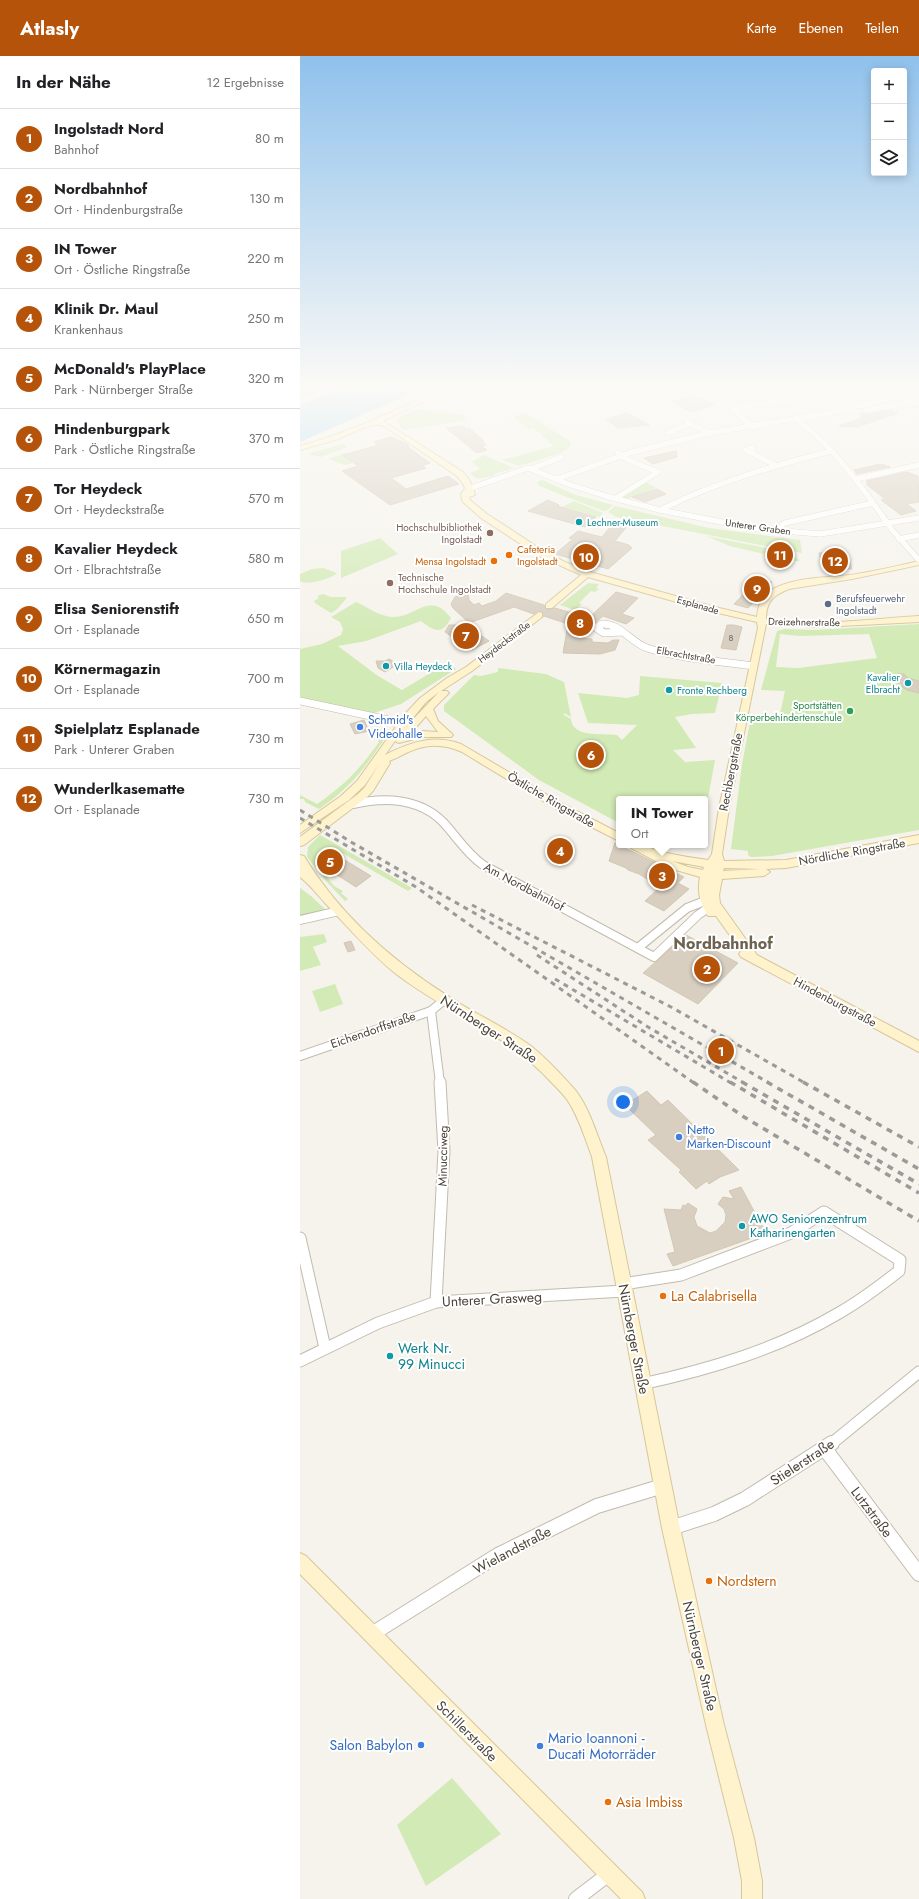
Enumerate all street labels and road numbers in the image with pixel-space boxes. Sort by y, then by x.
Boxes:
street label: Unterer Graben [724,515,792,539]
street label: Esplanade [675,592,721,618]
street label: Dreizehnerstraße [768,614,840,630]
street label: Heydeckstraße [475,617,533,667]
street label: Elbrachtstraße [655,642,717,668]
street label: Rechbergstraße [715,731,747,813]
street label: Östliche Ringstraße [504,768,598,832]
street label: Nördliche Ringstraße [797,834,907,870]
street label: Am Nordbahnhof [480,858,568,916]
street label: Hindenburgstraße [790,973,880,1031]
street label: Nürnberger Straße [437,990,541,1068]
street label: Eichendorffstraße [328,1007,418,1053]
street label: Minucciweg [433,1125,453,1187]
street label: Nürnberger Straße [613,1282,655,1396]
street label: Unterer Grasweg [442,1286,542,1312]
street label: Stielerstraße [766,1434,838,1490]
street label: Lutzstraße [846,1482,898,1542]
street label: Wielandstraße [469,1521,555,1579]
street label: Nürnberger Straße [678,1599,722,1713]
street label: Schillerstraße [432,1696,502,1766]

